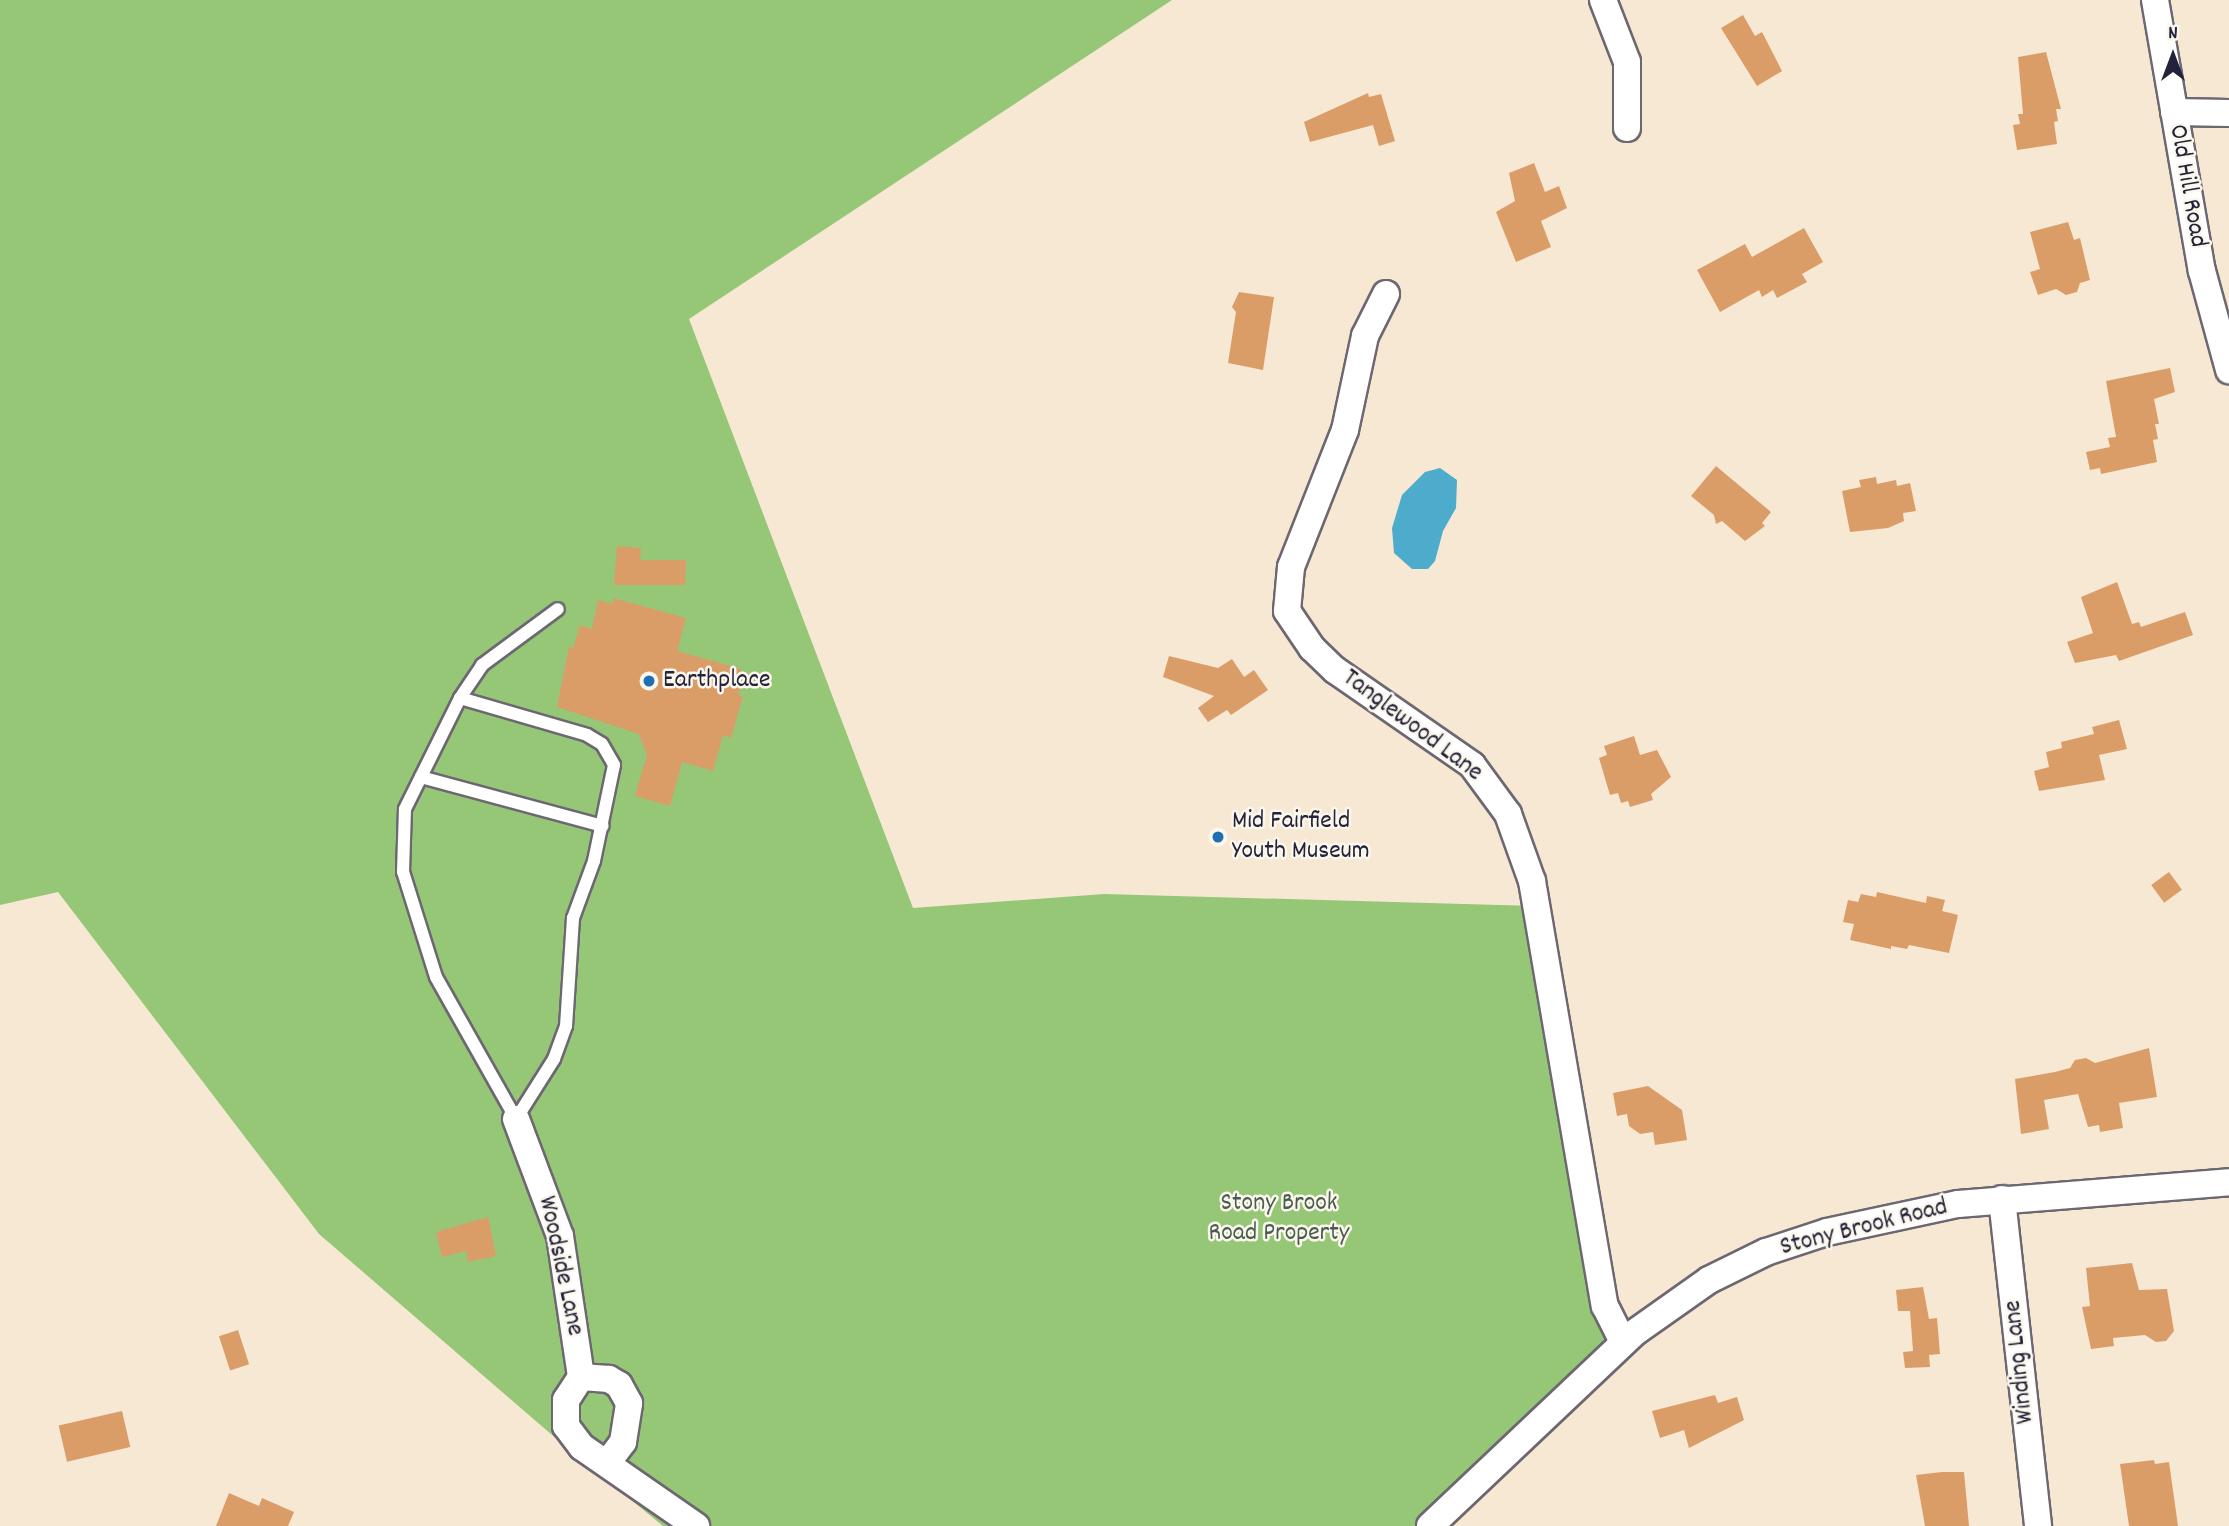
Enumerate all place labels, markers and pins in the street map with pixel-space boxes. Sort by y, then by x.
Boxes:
place label: Earthplace [663,665,770,697]
marker: Earthplace [641,673,657,689]
place label: Mid Fairfield Youth Museum [1232,806,1370,868]
marker: Mid Fairfield Youth Museum [1210,829,1226,845]

